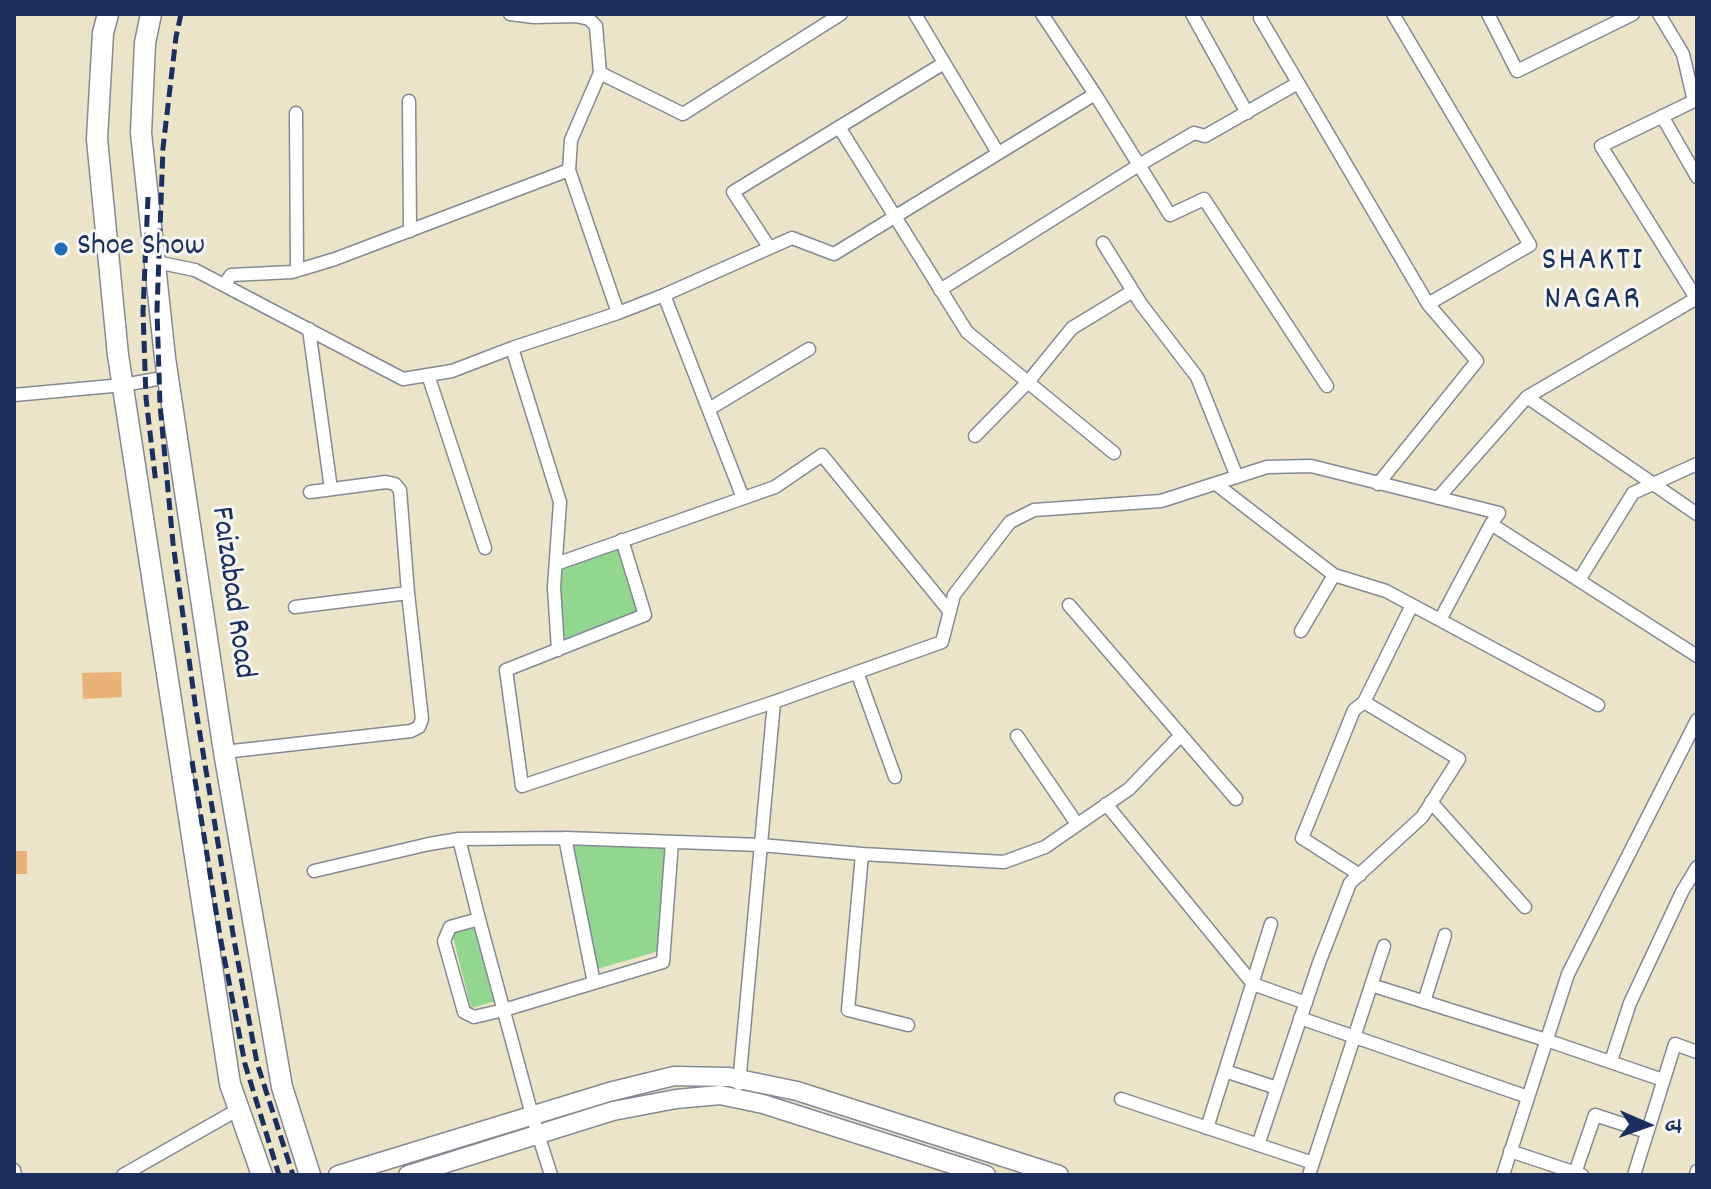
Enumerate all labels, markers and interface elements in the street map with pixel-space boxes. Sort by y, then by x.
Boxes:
place label: Shoe Show [77,230,205,268]
marker: Shoe Show [52,240,70,258]
district label: SHAKTI NAGAR [1542,243,1644,322]
street label: Faizabad Road [199,504,261,682]
north arrow [1607,1085,1687,1165]
text: उ [1656,1119,1687,1133]

